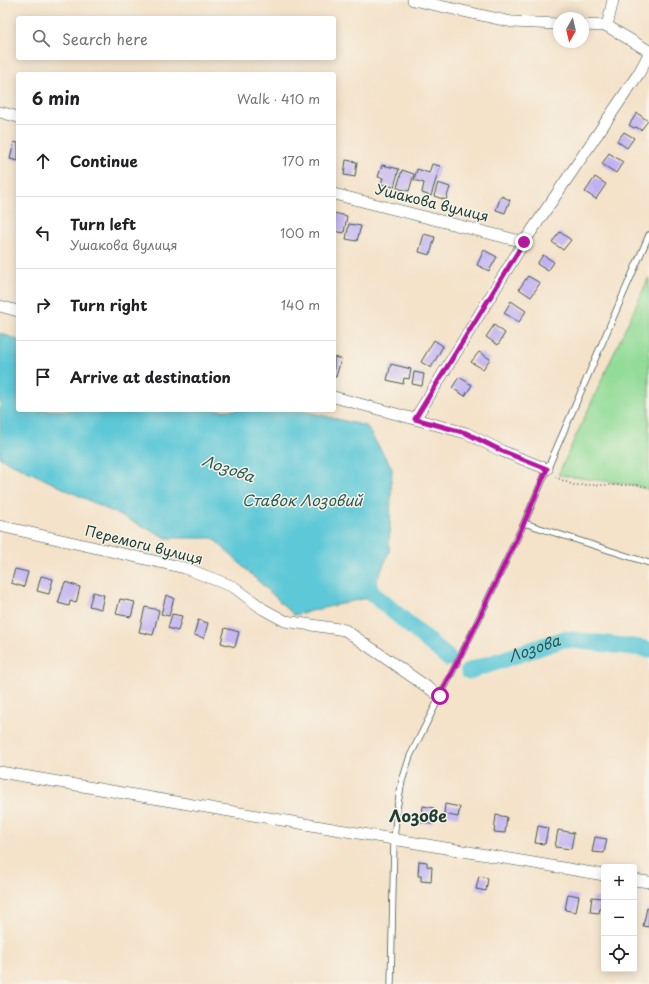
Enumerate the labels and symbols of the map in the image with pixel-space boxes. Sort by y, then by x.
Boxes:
north arrow [553,12,589,48]
street label: Ушакова вулиця [373,178,491,227]
route end [515,233,533,251]
water label: Лозова [199,448,258,487]
water label: Ставок Лозовий [242,488,364,511]
street label: Перемоги вулиця [83,520,205,569]
water label: Лозова [505,628,564,667]
route start [431,687,449,705]
district label: Лозове [389,803,447,827]

